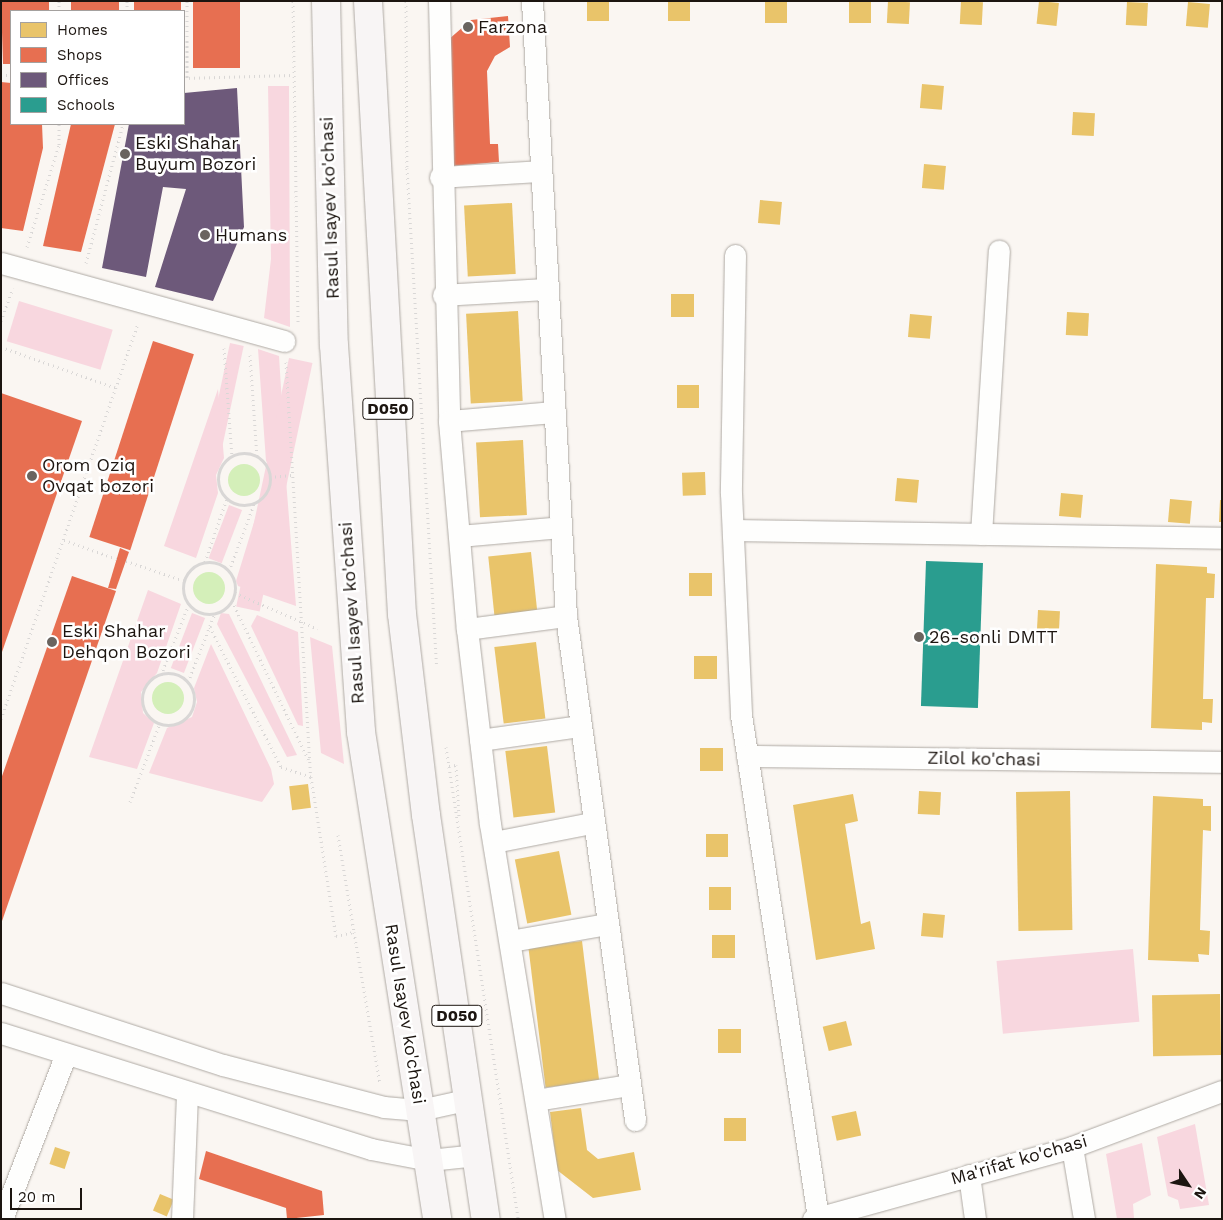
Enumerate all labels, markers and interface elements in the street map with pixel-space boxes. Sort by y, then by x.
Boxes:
legend [10,10,185,125]
place label: Farzona [478,16,547,38]
text: Homes [57,21,108,39]
marker: Farzona [462,21,474,33]
text: Shops [57,46,102,64]
text: Offices [57,71,109,89]
text: Schools [57,96,115,114]
street label: Rasul Isayev ko'chasi [316,116,344,300]
place label: Eski Shahar Buyum Bozori [135,133,256,176]
marker: Eski Shahar Buyum Bozori [119,148,131,160]
place label: Humans [215,224,287,246]
marker: Humans [199,229,211,241]
road number: D050 [362,396,414,422]
place label: Orom Oziq Ovqat bozori [42,455,154,498]
marker: Orom Oziq Ovqat bozori [26,470,38,482]
street label: Rasul Isayev ko'chasi [335,521,369,705]
place label: Eski Shahar Dehqon Bozori [62,621,191,664]
place label: 26-sonli DMTT [929,626,1058,648]
marker: 26-sonli DMTT [913,631,925,643]
marker: Eski Shahar Dehqon Bozori [46,636,58,648]
street label: Zilol ko'chasi [927,747,1041,771]
street label: Rasul Isayev ko'chasi [380,922,430,1106]
road number: D050 [431,1002,483,1030]
street label: Ma'rifat ko'chasi [948,1130,1090,1190]
north arrow [1163,1160,1213,1210]
scale bar [12,1178,85,1210]
text: N [1191,1185,1210,1202]
text: 20 m [18,1188,56,1206]

